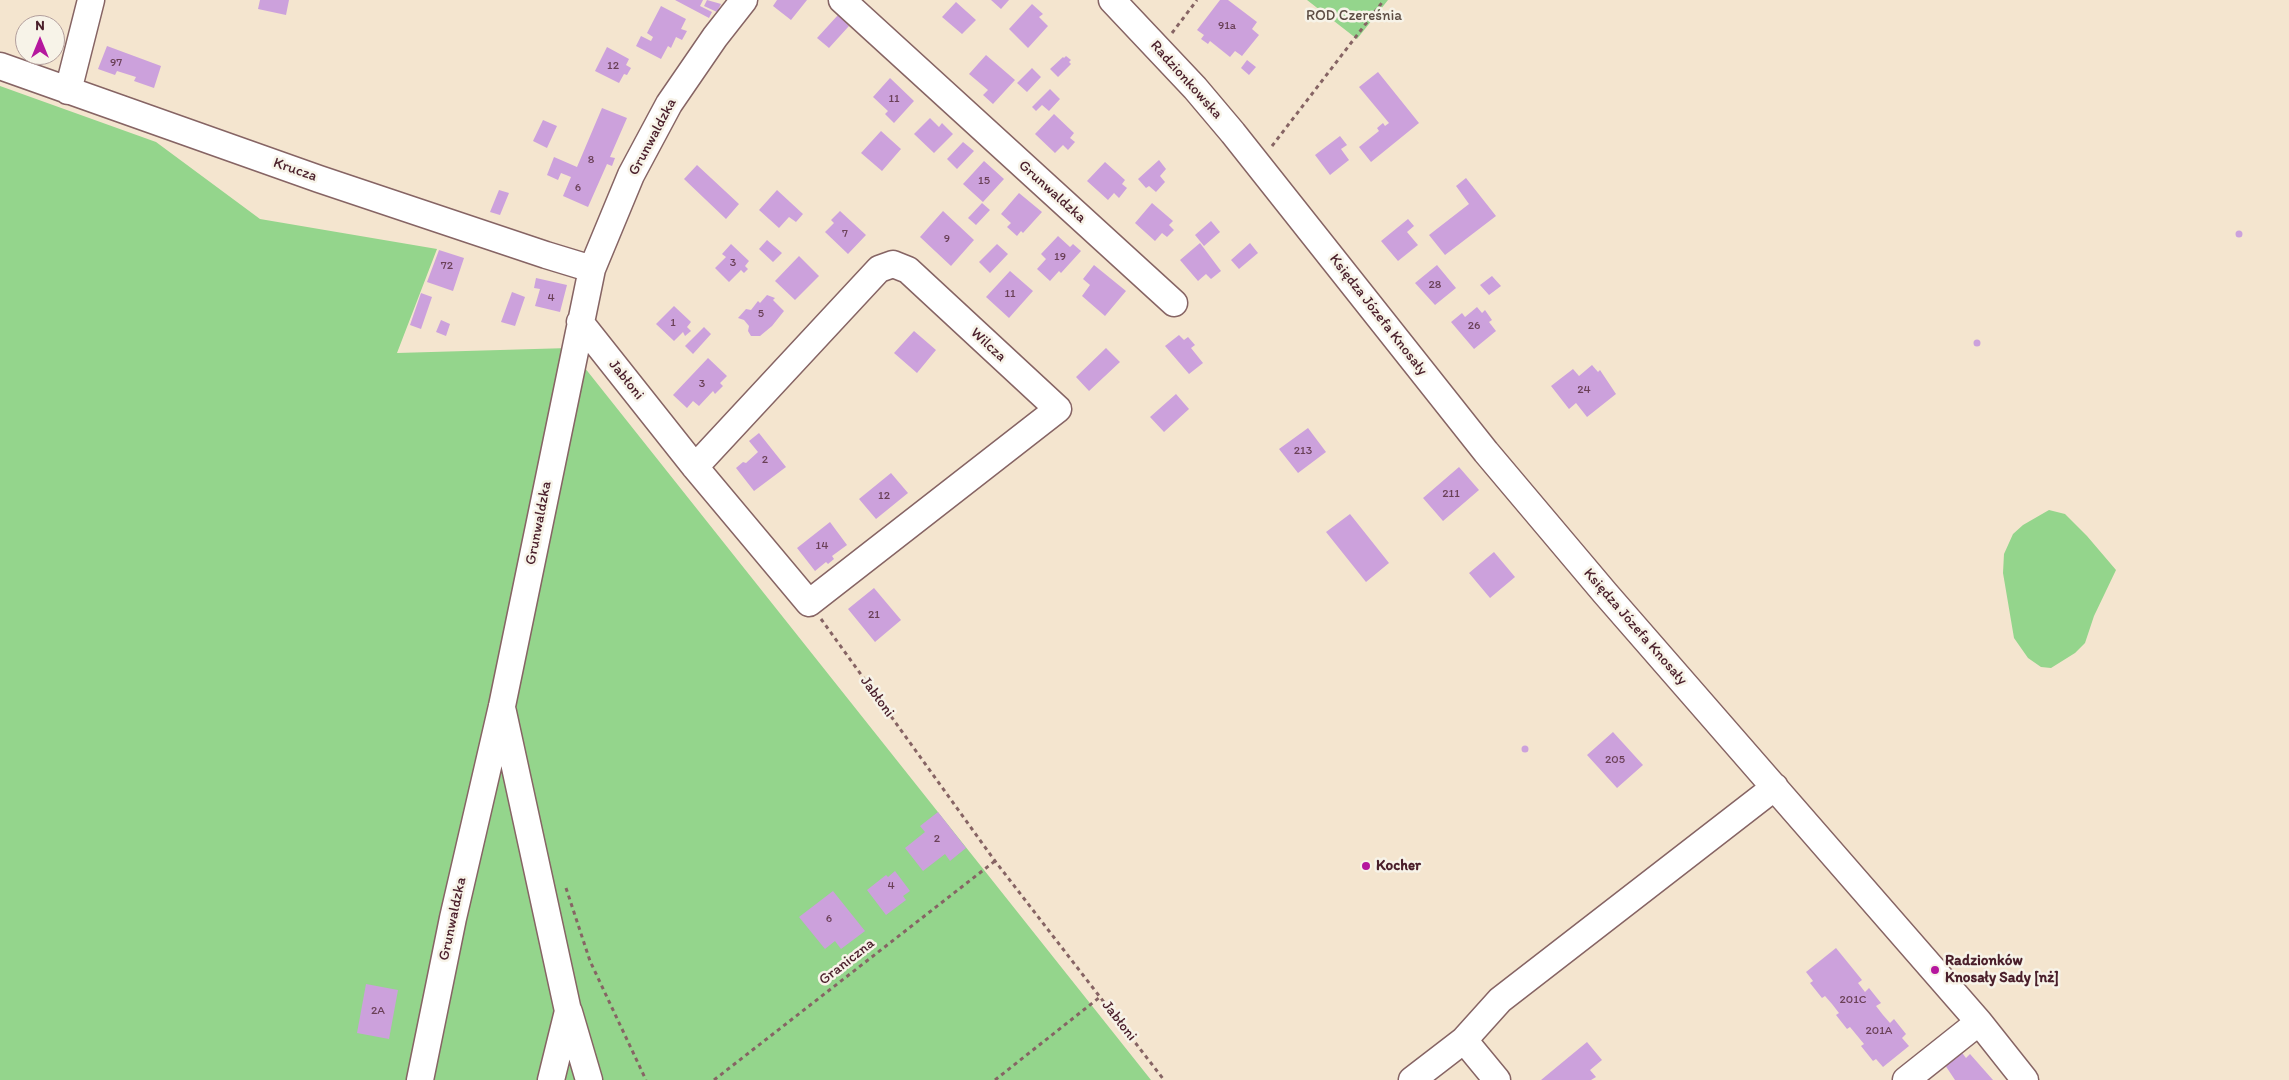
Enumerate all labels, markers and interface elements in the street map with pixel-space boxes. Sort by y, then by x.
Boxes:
park label: ROD Czereśnia [1306,7,1402,25]
north arrow [15,15,65,65]
text: N [35,17,45,34]
house number: 91a [1218,19,1236,33]
street label: Radzionkowska [1146,37,1226,123]
house number: 97 [110,56,122,70]
house number: 12 [607,59,619,73]
house number: 11 [888,92,900,106]
street label: Grunwaldzka [625,95,681,179]
house number: 8 [588,153,594,167]
street label: Krucza [271,154,319,186]
street label: Grunwaldzka [1014,157,1090,227]
house number: 15 [978,174,990,188]
house number: 6 [575,181,581,195]
house number: 7 [842,227,848,241]
house number: 9 [944,232,950,246]
house number: 19 [1054,250,1066,264]
street label: Księdza Józefa Knosały [1325,251,1431,379]
house number: 3 [730,256,736,270]
house number: 72 [441,259,453,273]
house number: 28 [1429,278,1441,292]
house number: 11 [1004,287,1016,301]
house number: 4 [547,291,555,305]
house number: 5 [758,307,764,321]
house number: 1 [670,316,676,330]
house number: 26 [1468,319,1480,333]
street label: Wilcza [966,324,1010,366]
street label: Jabłoni [604,356,648,404]
house number: 3 [699,377,705,391]
house number: 24 [1577,383,1591,397]
house number: 213 [1294,444,1312,458]
house number: 2 [762,453,768,467]
street label: Grunwaldzka [522,480,556,566]
house number: 211 [1442,487,1460,501]
house number: 12 [878,489,890,503]
house number: 14 [816,539,828,553]
street label: Księdza Józefa Knosały [1579,565,1691,689]
house number: 21 [868,608,880,622]
street label: Jabłoni [856,673,898,721]
house number: 205 [1605,753,1625,767]
house number: 2 [934,832,940,846]
place label: Kocher [1376,857,1421,875]
marker: Kocher [1360,860,1372,872]
street label: Grunwaldzka [435,876,471,962]
house number: 4 [887,879,895,893]
house number: 6 [826,912,832,926]
street label: Graniczna [816,935,878,989]
place label: Radzionków Knosały Sady [nż] [1945,952,2059,987]
marker: Radzionków Knosały Sady [nż] [1929,964,1941,976]
house number: 201C [1840,993,1866,1007]
street label: Jabłoni [1098,997,1140,1045]
house number: 2A [371,1004,385,1018]
house number: 201A [1866,1024,1892,1038]

